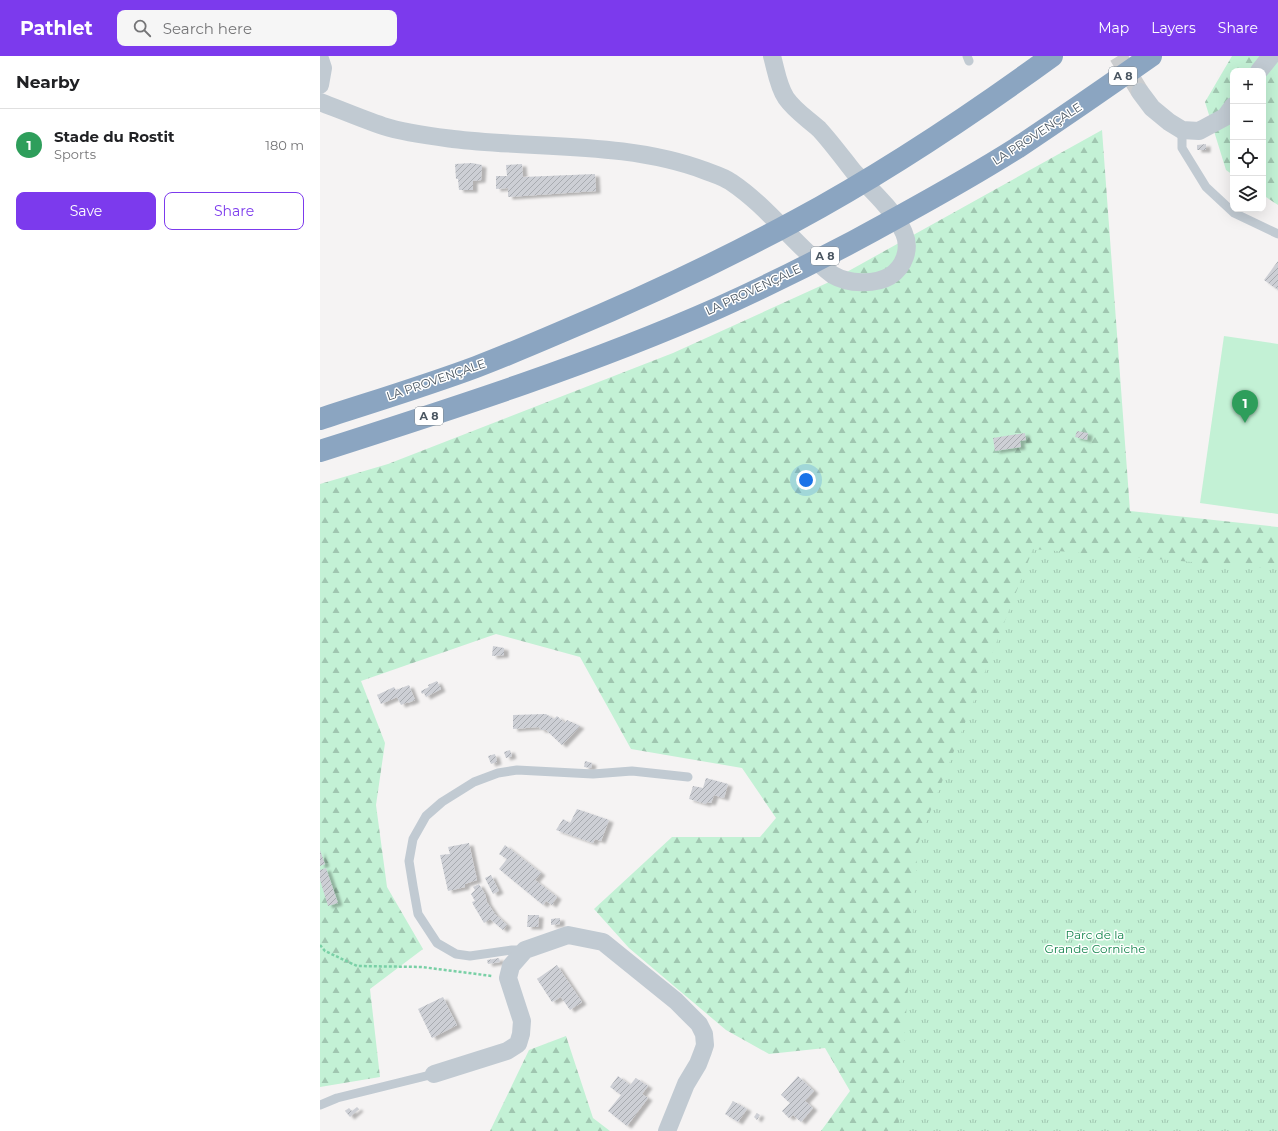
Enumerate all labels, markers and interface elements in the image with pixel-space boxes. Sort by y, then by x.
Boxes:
search box [117,10,397,46]
text: Pathlet [20,17,93,40]
icon: search [131,17,153,39]
text: Search here [163,19,252,38]
text: Map [1098,19,1129,37]
text: Layers [1151,19,1196,37]
text: Share [1218,19,1258,37]
road number: A 8 [1109,67,1137,85]
map controls [1230,68,1266,212]
button: + [1230,68,1266,104]
text: Nearby [16,72,80,92]
street label: LA PROVENÇALE [989,99,1084,168]
button: − [1230,104,1266,140]
text: Stade du Rostit [54,127,175,146]
text: 1 [26,137,32,153]
text: 180 m [265,137,304,153]
button: locate [1230,140,1266,176]
text: Sports [54,146,96,162]
button: layers [1230,176,1266,212]
button: Save [16,192,156,230]
button: Share [164,192,304,230]
road number: A 8 [811,247,839,265]
street label: LA PROVENÇALE [703,261,803,318]
street label: LA PROVENÇALE [384,356,487,404]
pin: 1 [1232,390,1258,423]
road number: A 8 [415,407,443,425]
your location [796,470,816,490]
park label: Parc de la Grande Corniche [1044,927,1146,956]

